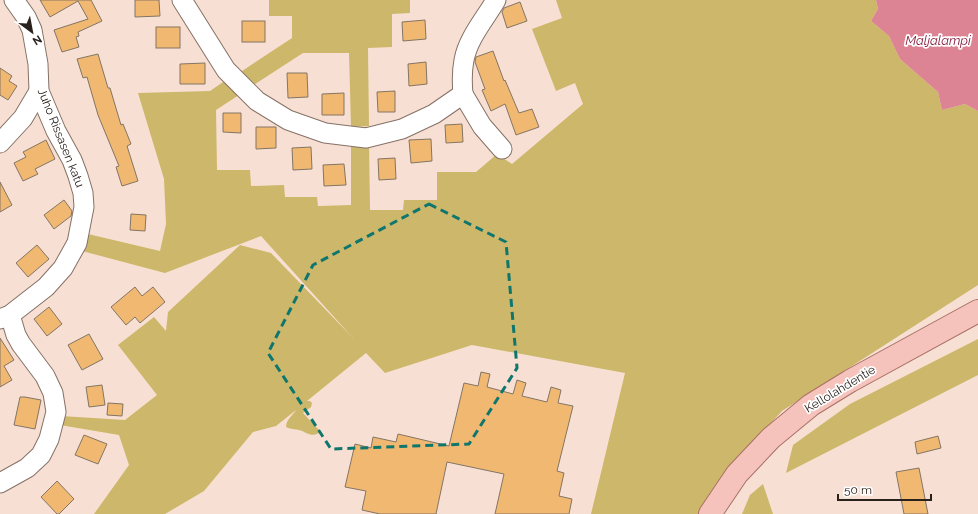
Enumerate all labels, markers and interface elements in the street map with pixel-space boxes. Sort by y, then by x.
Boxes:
north arrow [12,12,52,52]
text: N [30,32,44,48]
water label: Maljalampi [905,33,972,48]
street label: Juho Rissasen katu [35,86,87,190]
street label: Kellolahdentie [802,362,878,416]
scale bar [838,476,931,502]
text: 50 m [844,483,872,497]

